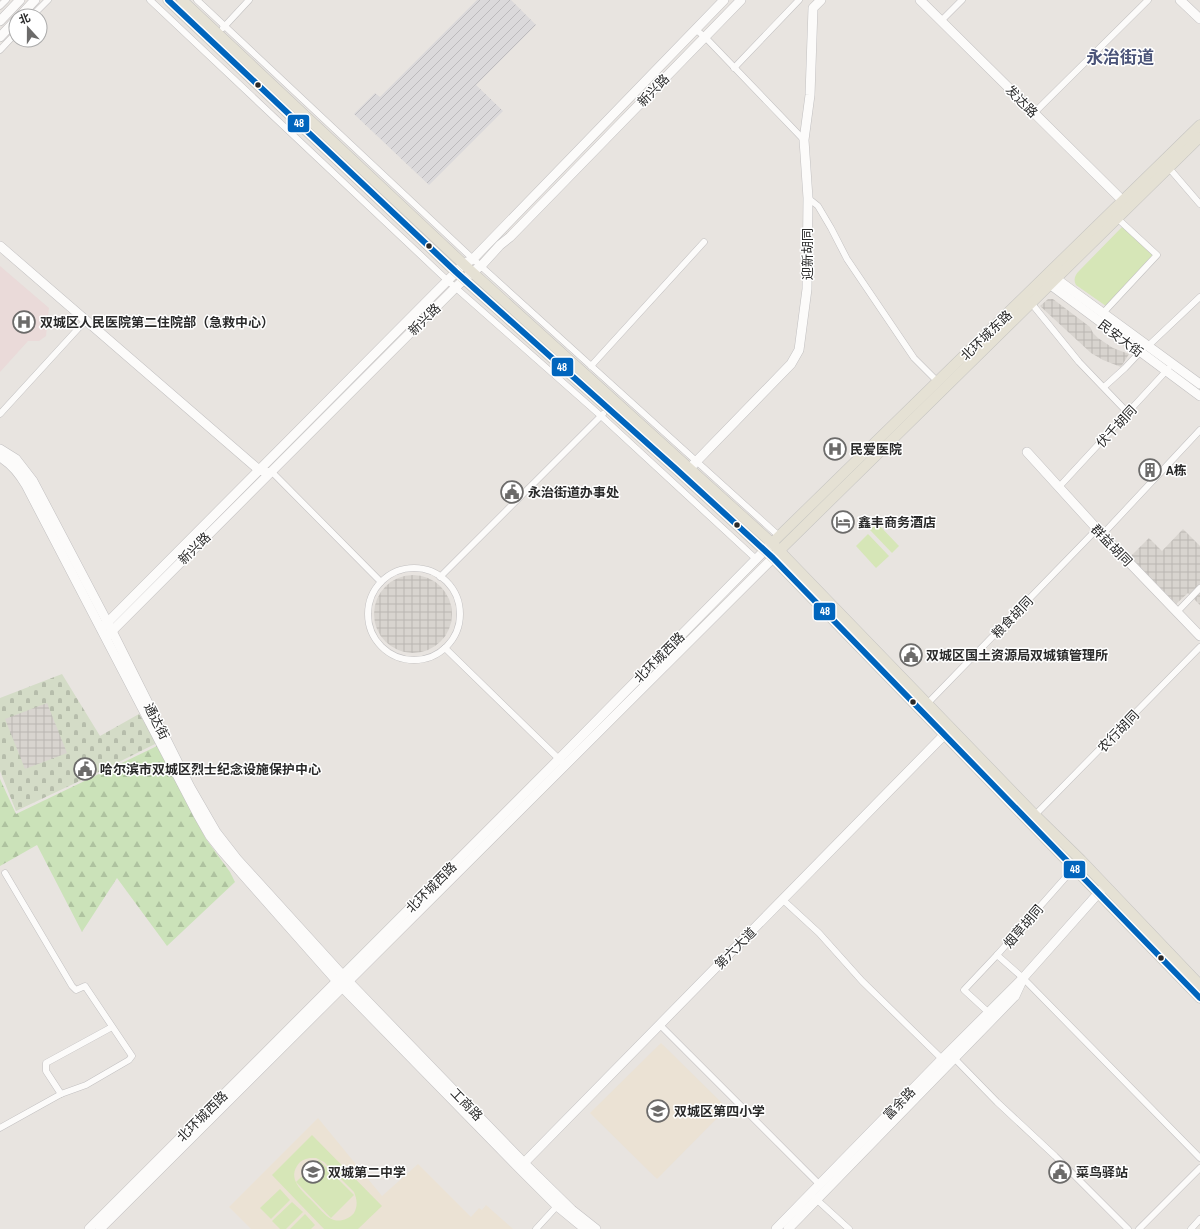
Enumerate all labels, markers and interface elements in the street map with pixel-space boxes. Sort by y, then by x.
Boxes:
north arrow [8,8,48,48]
text: 北 [17,10,32,27]
district label: 永治街道 [1086,45,1154,68]
street label: 新兴路 [634,70,673,110]
unlabelled marker [253,80,263,90]
street label: 发达路 [1002,82,1041,121]
line badge: 48 [287,114,310,133]
text: 48 [294,116,304,130]
street label: 迎新胡同 [799,228,816,280]
unlabelled marker [424,241,434,251]
street label: 新兴路 [405,300,444,339]
street label: 北环城东路 [957,307,1016,364]
hospital icon: 双城区人民医院第二住院部（急救中心） [11,309,37,335]
place label: 双城区人民医院第二住院部（急救中心） [40,314,274,331]
street label: 民安大街 [1095,316,1147,361]
line badge: 48 [551,357,574,377]
text: 48 [557,360,567,374]
street label: 伏千胡同 [1092,402,1140,451]
hospital icon: 民爱医院 [822,436,848,462]
place label: 民爱医院 [850,441,902,458]
building icon: A栋 [1137,457,1163,483]
place label: A栋 [1166,462,1187,479]
public building icon: 永治街道办事处 [499,479,525,505]
place label: 永治街道办事处 [528,484,619,501]
hotel icon: 鑫丰商务酒店 [830,509,856,535]
place label: 鑫丰商务酒店 [858,514,936,531]
unlabelled marker [732,520,742,530]
street label: 群益胡同 [1087,521,1136,570]
street label: 新兴路 [175,529,214,568]
street label: 粮食胡同 [988,593,1037,642]
line badge: 48 [813,602,836,621]
text: 48 [820,604,830,618]
street label: 北环城西路 [630,628,688,686]
public building icon: 双城区国土资源局双城镇管理所 [898,642,924,668]
place label: 双城区国土资源局双城镇管理所 [926,647,1108,664]
unlabelled marker [908,697,918,707]
street label: 通达街 [140,700,173,742]
street label: 农行胡同 [1094,707,1143,756]
public building icon: 哈尔滨市双城区烈士纪念设施保护中心 [72,756,98,782]
place label: 哈尔滨市双城区烈士纪念设施保护中心 [100,761,321,778]
street label: 北环城西路 [402,858,460,916]
line badge: 48 [1063,860,1086,879]
text: 48 [1070,862,1080,876]
street label: 烟草胡同 [1000,901,1047,952]
street label: 第六大道 [711,924,760,973]
unlabelled marker [1156,953,1166,963]
street label: 富余路 [880,1083,919,1123]
street label: 工商路 [447,1084,486,1124]
street label: 北环城西路 [173,1087,231,1145]
school or university icon: 双城区第四小学 [645,1098,671,1124]
place label: 双城区第四小学 [674,1103,765,1120]
school or university icon: 双城第二中学 [300,1159,326,1185]
public building icon: 菜鸟驿站 [1047,1159,1073,1185]
place label: 双城第二中学 [328,1164,406,1181]
place label: 菜鸟驿站 [1076,1164,1128,1181]

